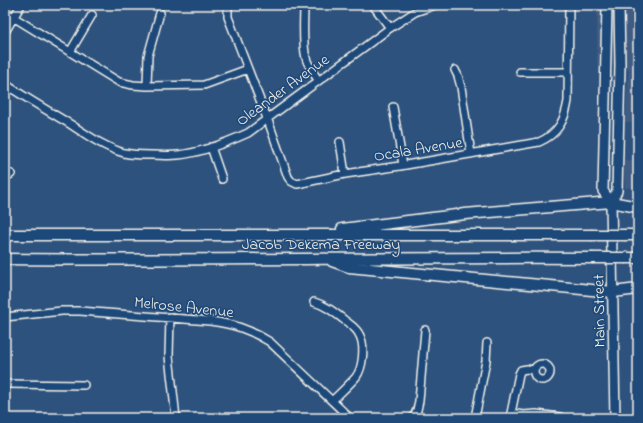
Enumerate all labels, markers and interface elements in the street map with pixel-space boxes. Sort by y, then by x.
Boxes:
street label: Oleander Avenue [232,48,335,133]
street label: Ocala Avenue [372,131,465,169]
street label: Jacob Dekema Freeway [242,233,400,257]
street label: Main Street [587,273,613,348]
street label: Melrose Avenue [133,291,236,325]

